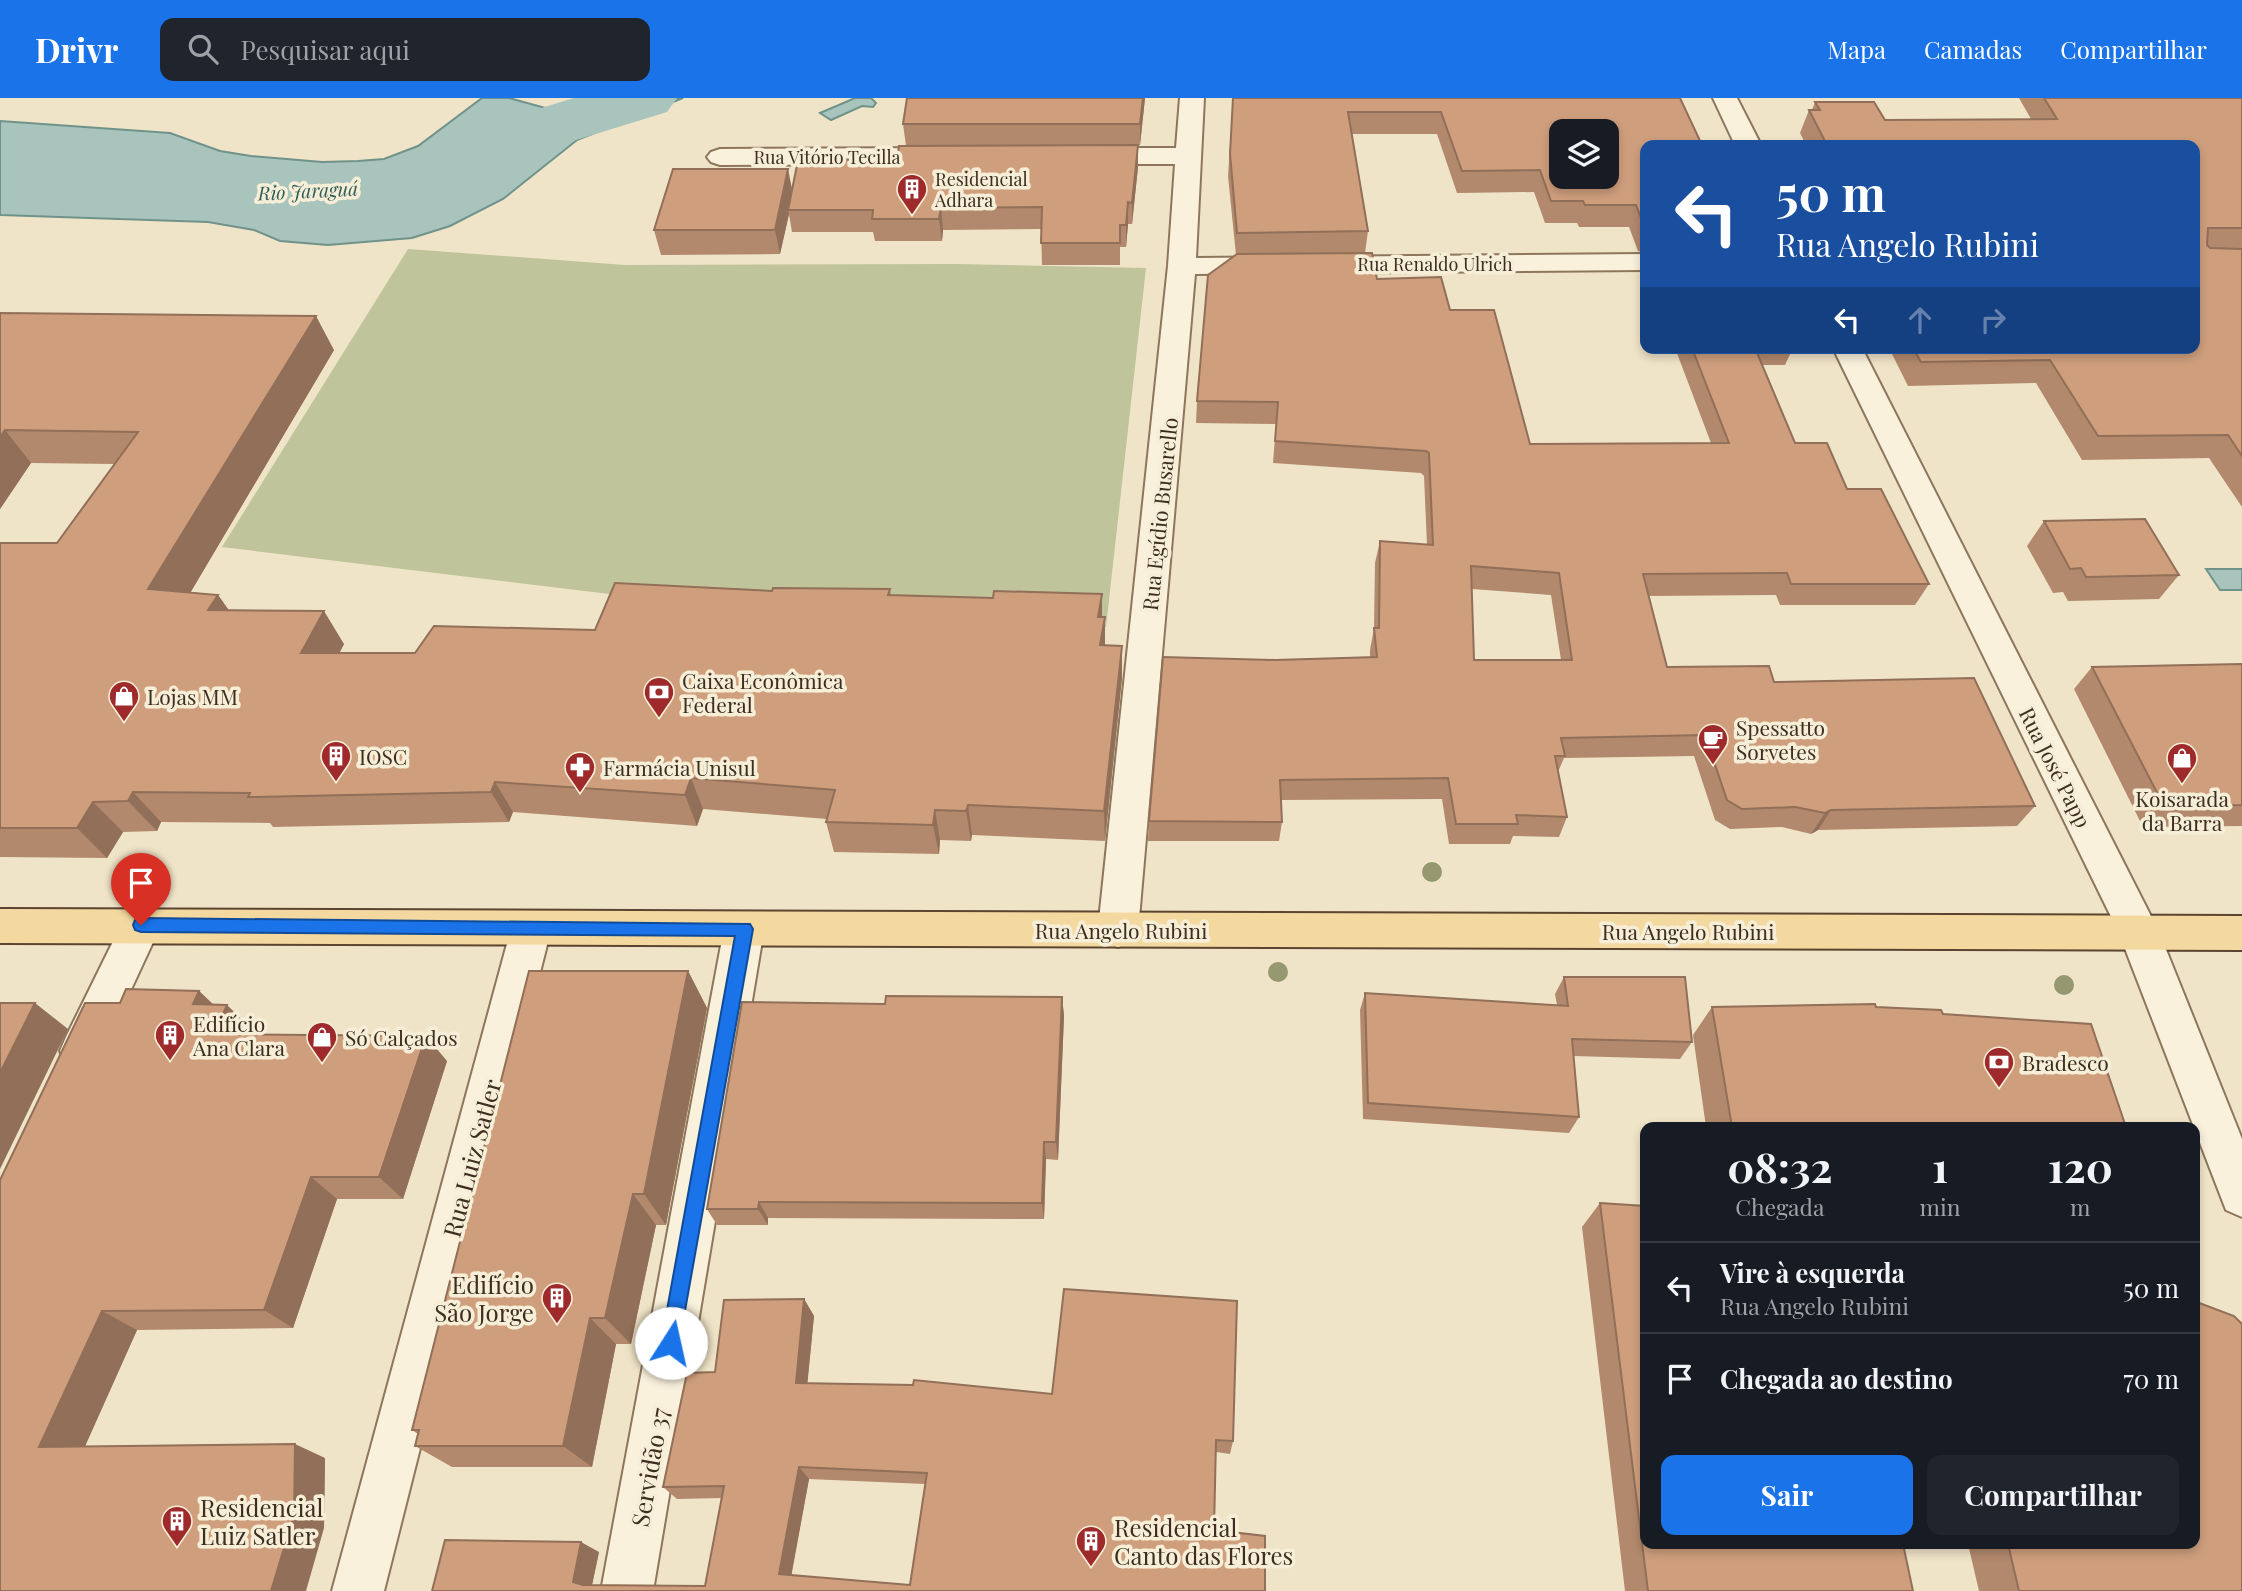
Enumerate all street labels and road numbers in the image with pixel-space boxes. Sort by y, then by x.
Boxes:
street label: Rua Vitório Tecilla [753,145,901,169]
street label: Rua Renaldo Ulrich [1357,252,1513,276]
street label: Rua Egídio Busarello [1135,416,1183,612]
street label: Rua José Papp [2014,702,2098,832]
street label: Rua Angelo Rubini [1035,916,1207,944]
street label: Rua Angelo Rubini [1602,917,1774,945]
street label: Rua Luiz Satler [435,1075,508,1241]
street label: Servidão 37 [623,1405,675,1529]

